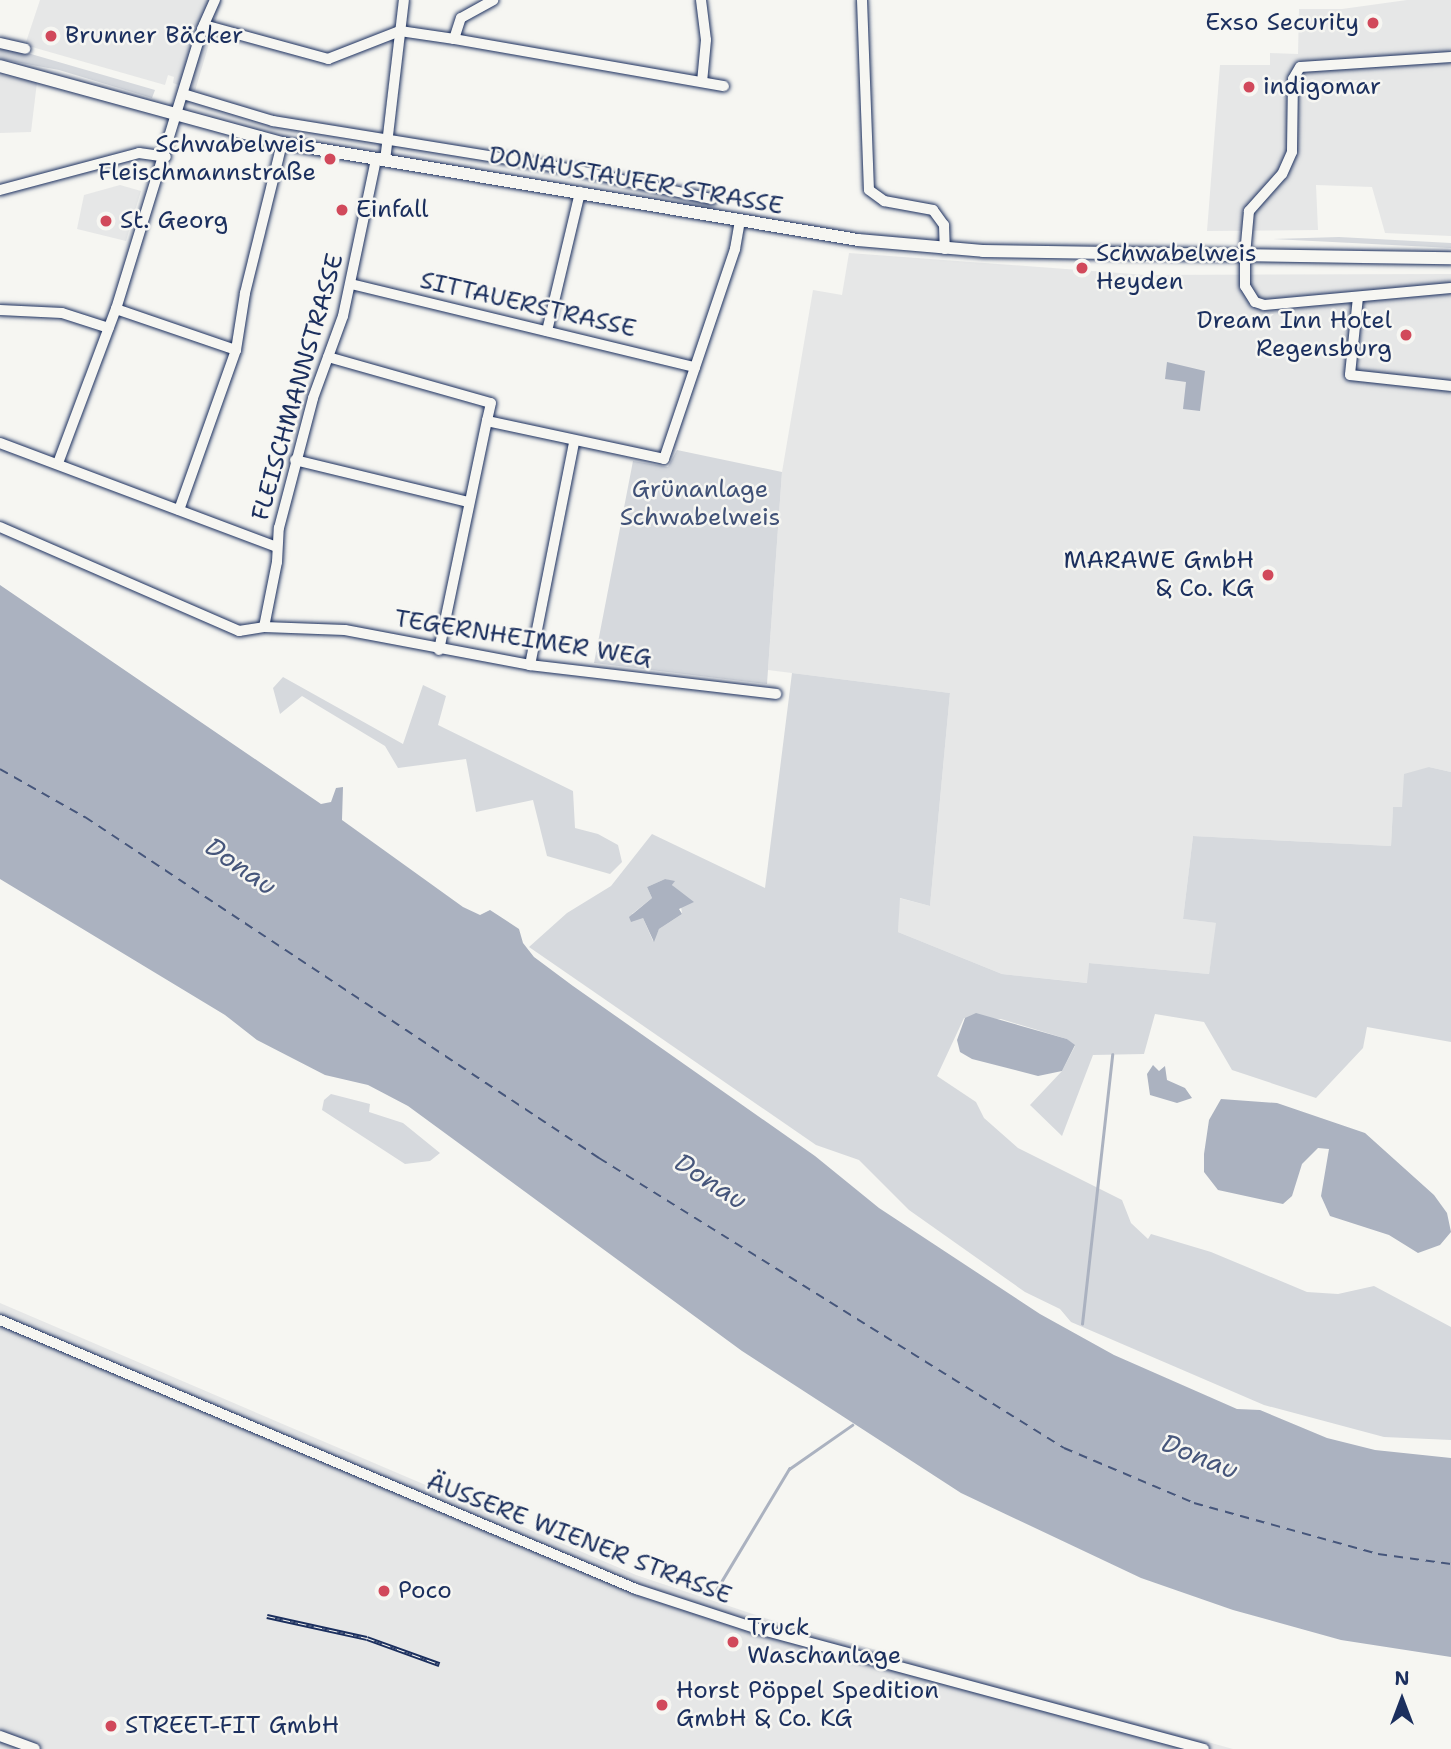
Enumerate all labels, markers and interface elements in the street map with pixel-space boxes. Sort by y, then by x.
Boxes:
place label: Exso Security [1205,9,1359,37]
marker: Exso Security [1365,15,1381,31]
place label: Brunner Bäcker [65,22,243,50]
marker: Brunner Bäcker [43,28,59,44]
place label: indigomar [1263,73,1381,101]
marker: indigomar [1241,79,1257,95]
place label: Schwabelweis Fleischmannstraße [98,131,316,187]
street label: DONAUSTAUFER STRASSE [487,141,785,221]
marker: Schwabelweis Fleischmannstraße [322,151,338,167]
place label: Einfall [356,196,429,224]
marker: Einfall [334,202,350,218]
place label: St. Georg [120,207,228,235]
marker: St. Georg [98,213,114,229]
place label: Schwabelweis Heyden [1096,240,1257,296]
street label: FLEISCHMANNSTRASSE [246,250,350,524]
marker: Schwabelweis Heyden [1074,260,1090,276]
street label: SITTAUERSTRASSE [417,266,639,344]
place label: Dream Inn Hotel Regensburg [1197,307,1392,363]
marker: Dream Inn Hotel Regensburg [1398,327,1414,343]
park label: Grünanlage Schwabelweis [620,476,780,532]
place label: MARAWE GmbH & Co. KG [1064,547,1254,603]
marker: MARAWE GmbH & Co. KG [1260,567,1276,583]
street label: TEGERNHEIMER WEG [392,604,654,674]
water label: Donau [199,830,283,902]
water label: Donau [669,1146,753,1216]
water label: Donau [1157,1427,1243,1485]
street label: ÄUSSERE WIENER STRASSE [422,1467,736,1611]
place label: Poco [398,1577,452,1605]
marker: Poco [376,1583,392,1599]
place label: Truck Waschanlage [747,1614,901,1670]
marker: Truck Waschanlage [725,1634,741,1650]
north arrow [1367,1665,1437,1735]
text: N [1394,1666,1410,1691]
place label: Horst Pöppel Spedition GmbH & Co. KG [676,1677,939,1733]
marker: Horst Pöppel Spedition GmbH & Co. KG [654,1697,670,1713]
place label: STREET-FIT GmbH [125,1712,339,1740]
marker: STREET-FIT GmbH [103,1718,119,1734]

